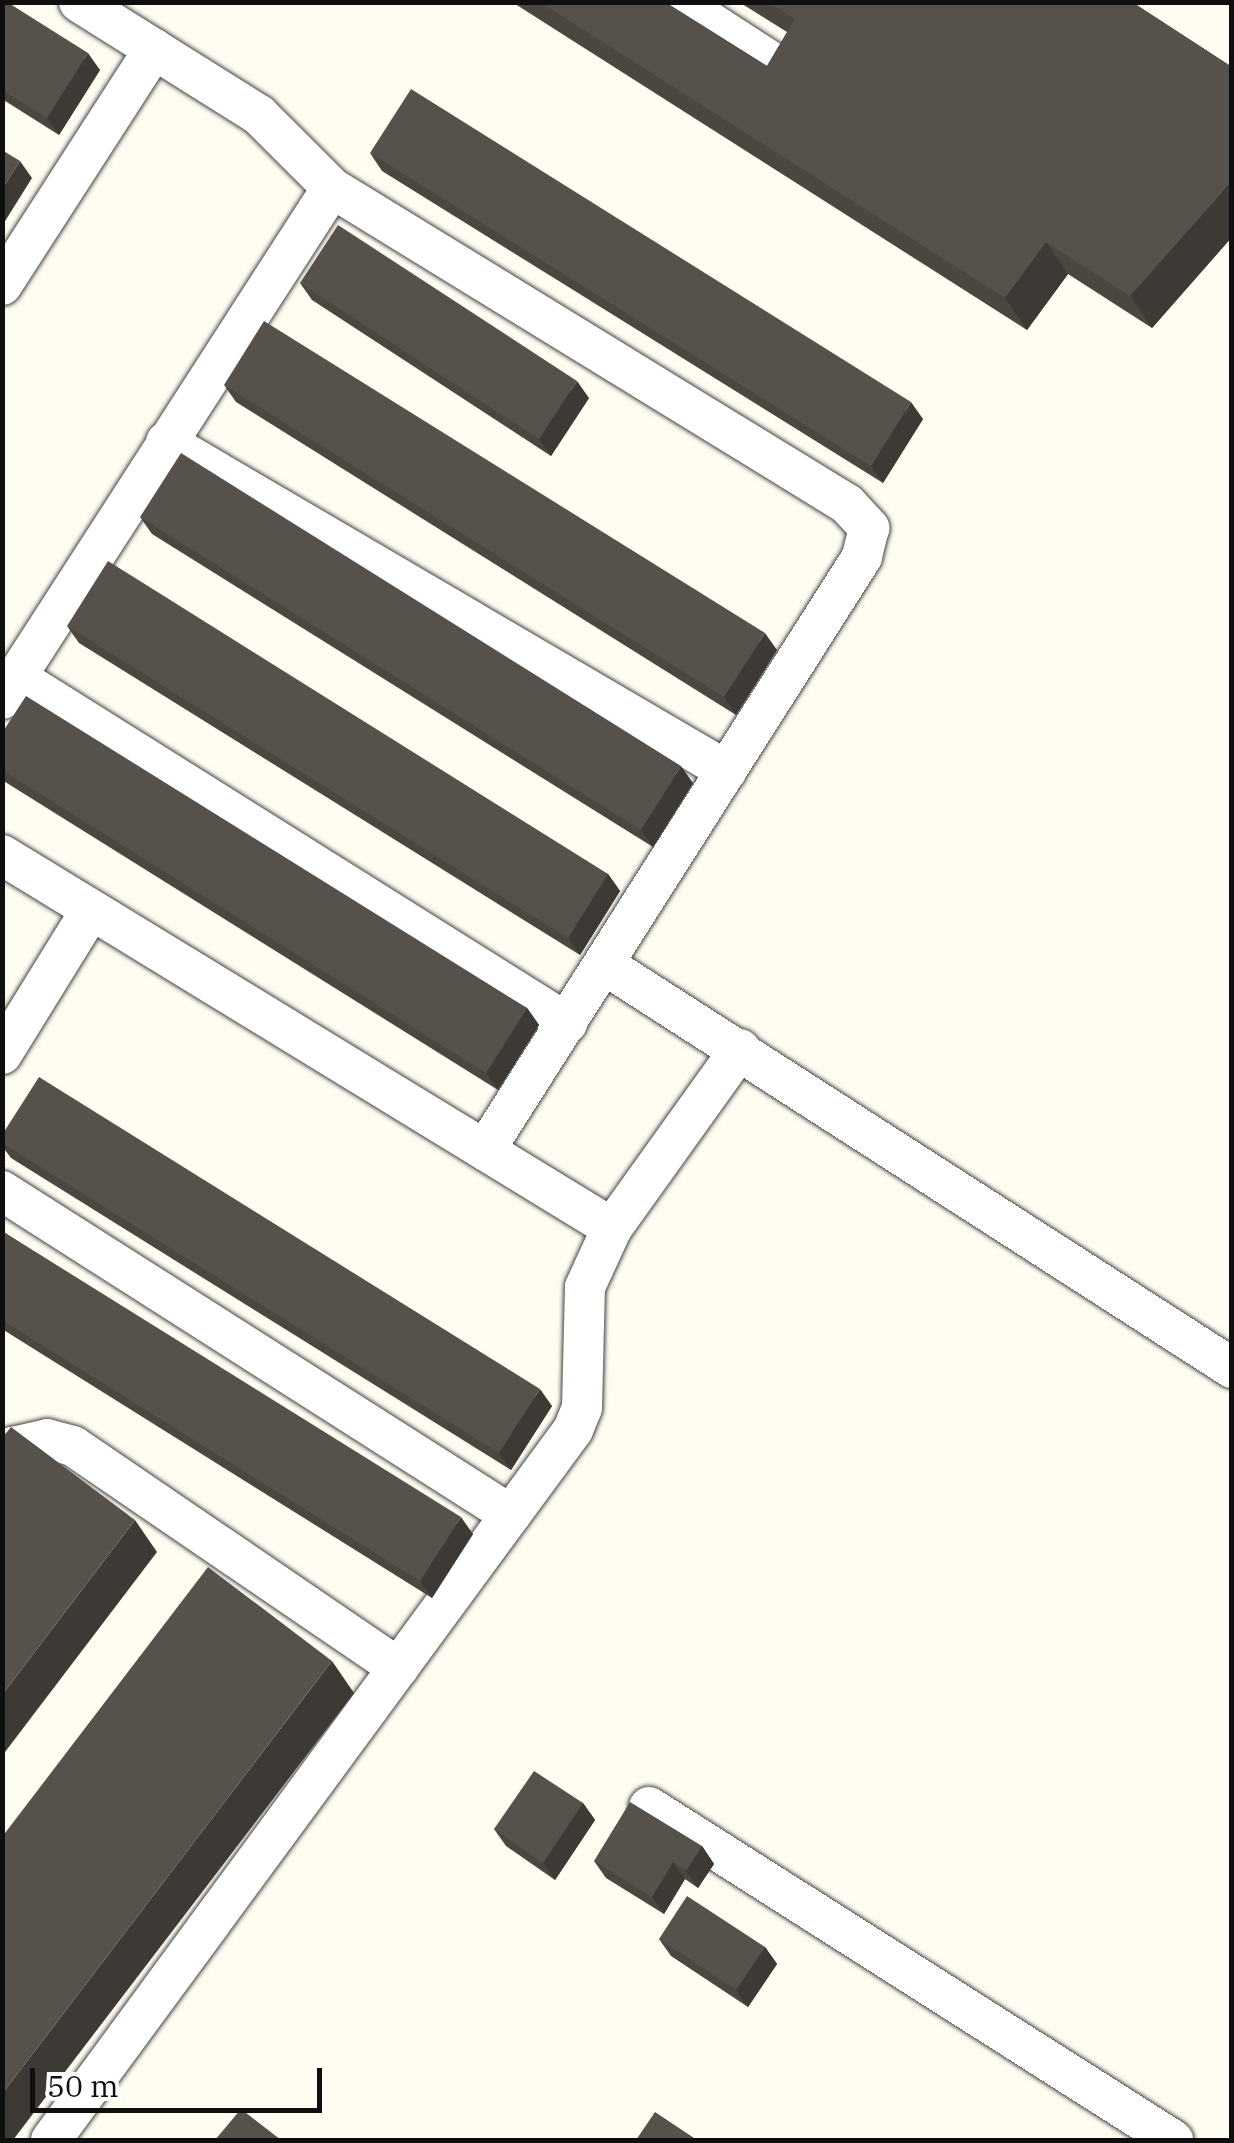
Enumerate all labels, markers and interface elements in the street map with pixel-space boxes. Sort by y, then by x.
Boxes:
scale bar [35,2048,328,2110]
text: 50 m [47,2066,119,2105]

